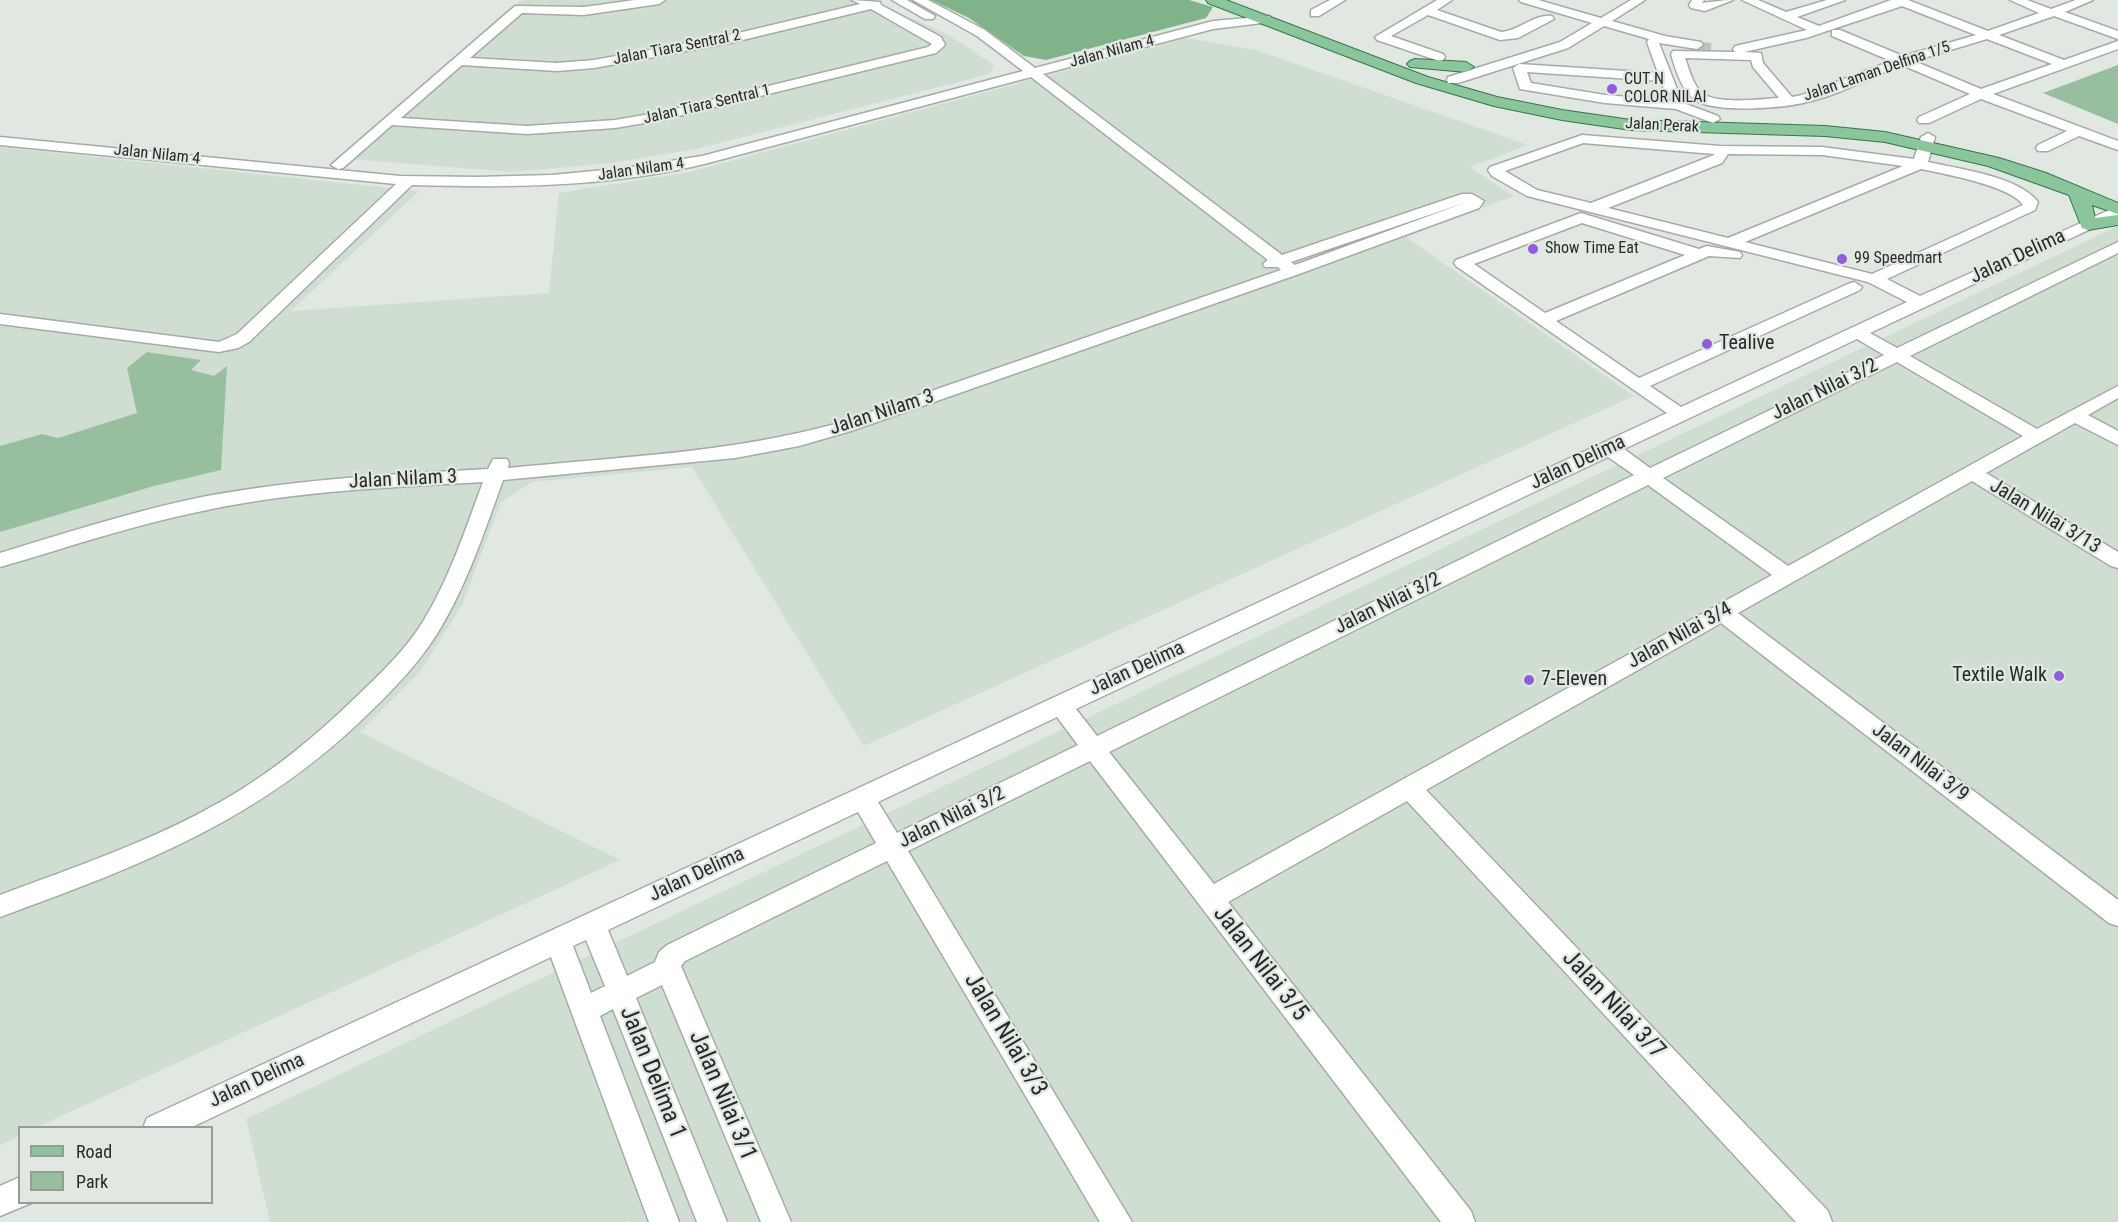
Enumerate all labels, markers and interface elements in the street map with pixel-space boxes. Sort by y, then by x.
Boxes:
street label: Jalan Tiara Sentral 2 [612,26,742,70]
street label: Jalan Nilam 4 [1068,32,1156,72]
street label: Jalan Laman Delfina 1/5 [1801,38,1953,106]
place label: CUT N COLOR NILAI [1624,70,1706,108]
street label: Jalan Tiara Sentral 1 [642,81,772,129]
marker: CUT N COLOR NILAI [1605,82,1619,96]
street label: Jalan Perak [1625,114,1699,138]
street label: Jalan Nilam 4 [113,141,201,169]
street label: Jalan Nilam 4 [597,154,685,186]
street label: Jalan Delima [1967,225,2069,289]
place label: Show Time Eat [1545,239,1639,259]
marker: Show Time Eat [1526,242,1540,256]
place label: 99 Speedmart [1854,249,1942,269]
marker: 99 Speedmart [1835,252,1849,266]
place label: Tealive [1719,332,1774,356]
marker: Tealive [1700,337,1714,351]
street label: Jalan Nilai 3/2 [1768,354,1882,426]
street label: Jalan Nilam 3 [827,385,937,441]
street label: Jalan Delima [1527,431,1629,495]
street label: Jalan Nilam 3 [348,465,458,495]
street label: Jalan Nilai 3/13 [1985,475,2105,559]
street label: Jalan Nilai 3/2 [1331,568,1445,640]
street label: Jalan Nilai 3/4 [1624,598,1736,674]
street label: Jalan Delima [1086,637,1188,701]
place label: Textile Walk [1952,664,2047,688]
place label: 7-Eleven [1541,668,1607,692]
marker: Textile Walk [2052,669,2066,683]
marker: 7-Eleven [1522,673,1536,687]
street label: Jalan Nilai 3/9 [1867,719,1973,807]
street label: Jalan Nilai 3/2 [895,782,1009,854]
street label: Jalan Delima [646,843,748,907]
street label: Jalan Nilai 3/5 [1206,901,1314,1027]
street label: Jalan Nilai 3/7 [1555,945,1671,1065]
street label: Jalan Nilai 3/3 [957,968,1053,1102]
street label: Jalan Delima 1 [612,1003,692,1143]
street label: Jalan Nilai 3/1 [682,1027,762,1165]
street label: Jalan Delima [206,1049,308,1113]
legend [18,1126,213,1204]
text: Road [76,1141,112,1162]
text: Park [76,1171,108,1192]

